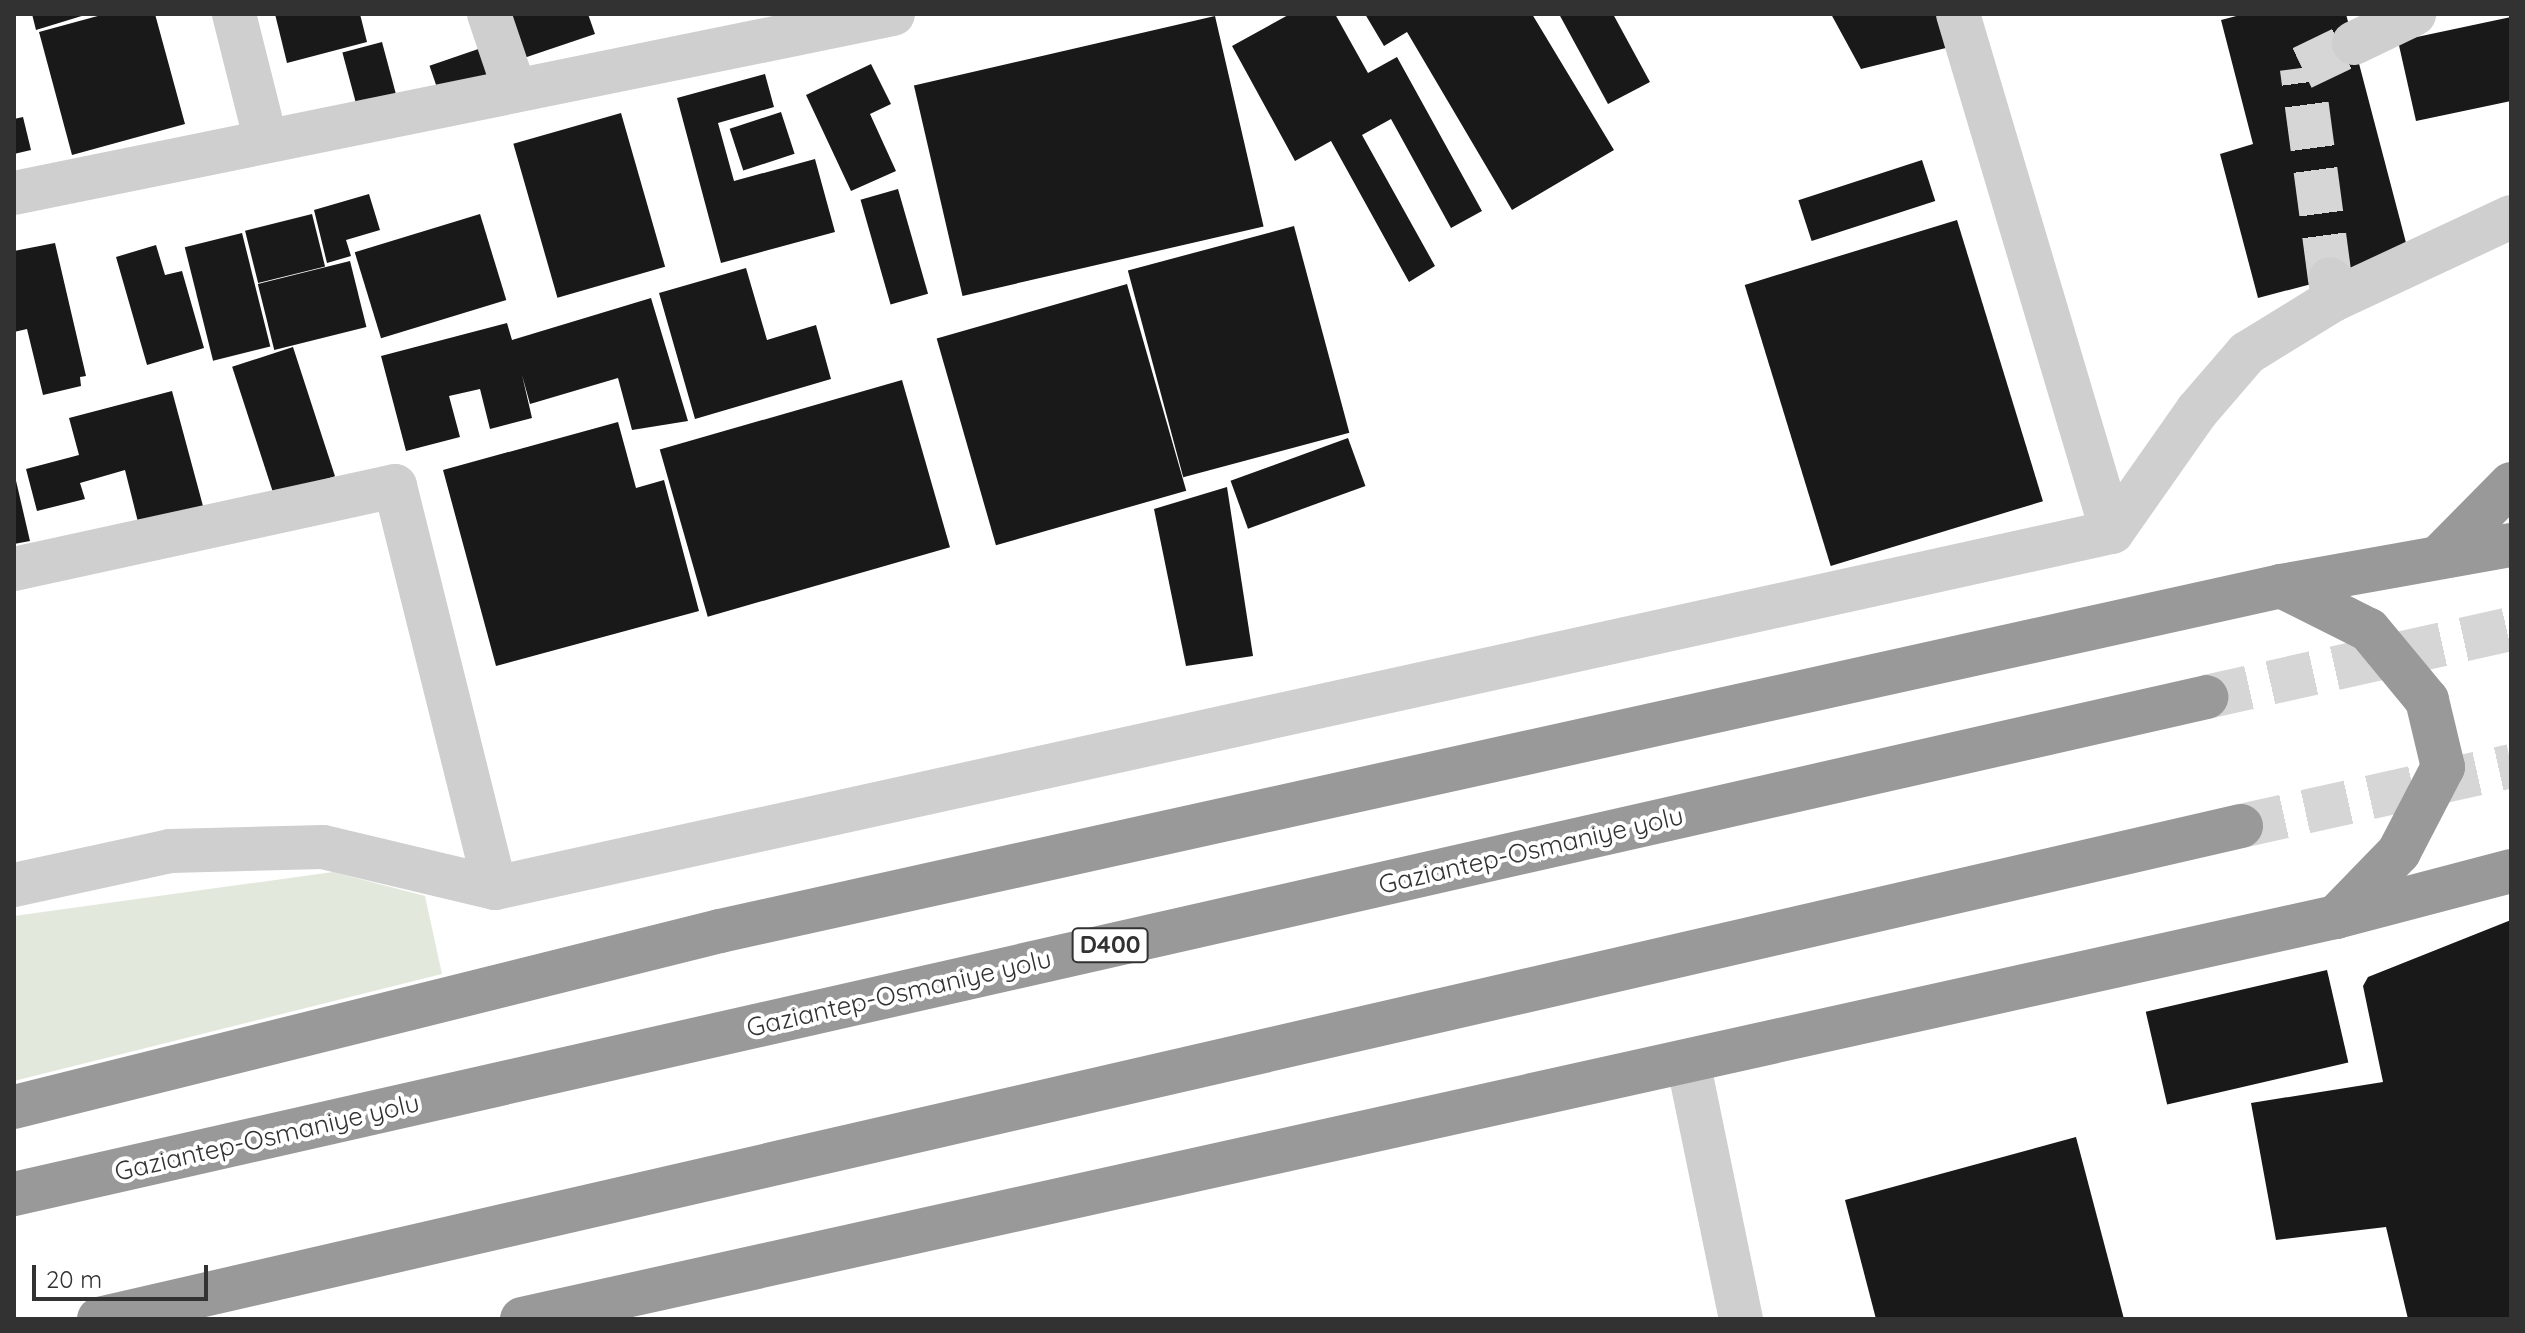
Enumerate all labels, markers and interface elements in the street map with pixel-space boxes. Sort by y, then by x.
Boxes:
street label: Gaziantep-Osmaniye yolu [1376,800,1686,900]
road number: D400 [1070,925,1150,965]
street label: Gaziantep-Osmaniye yolu [744,943,1054,1043]
street label: Gaziantep-Osmaniye yolu [112,1087,422,1187]
scale bar [36,1249,212,1299]
text: 20 m [46,1264,102,1294]

